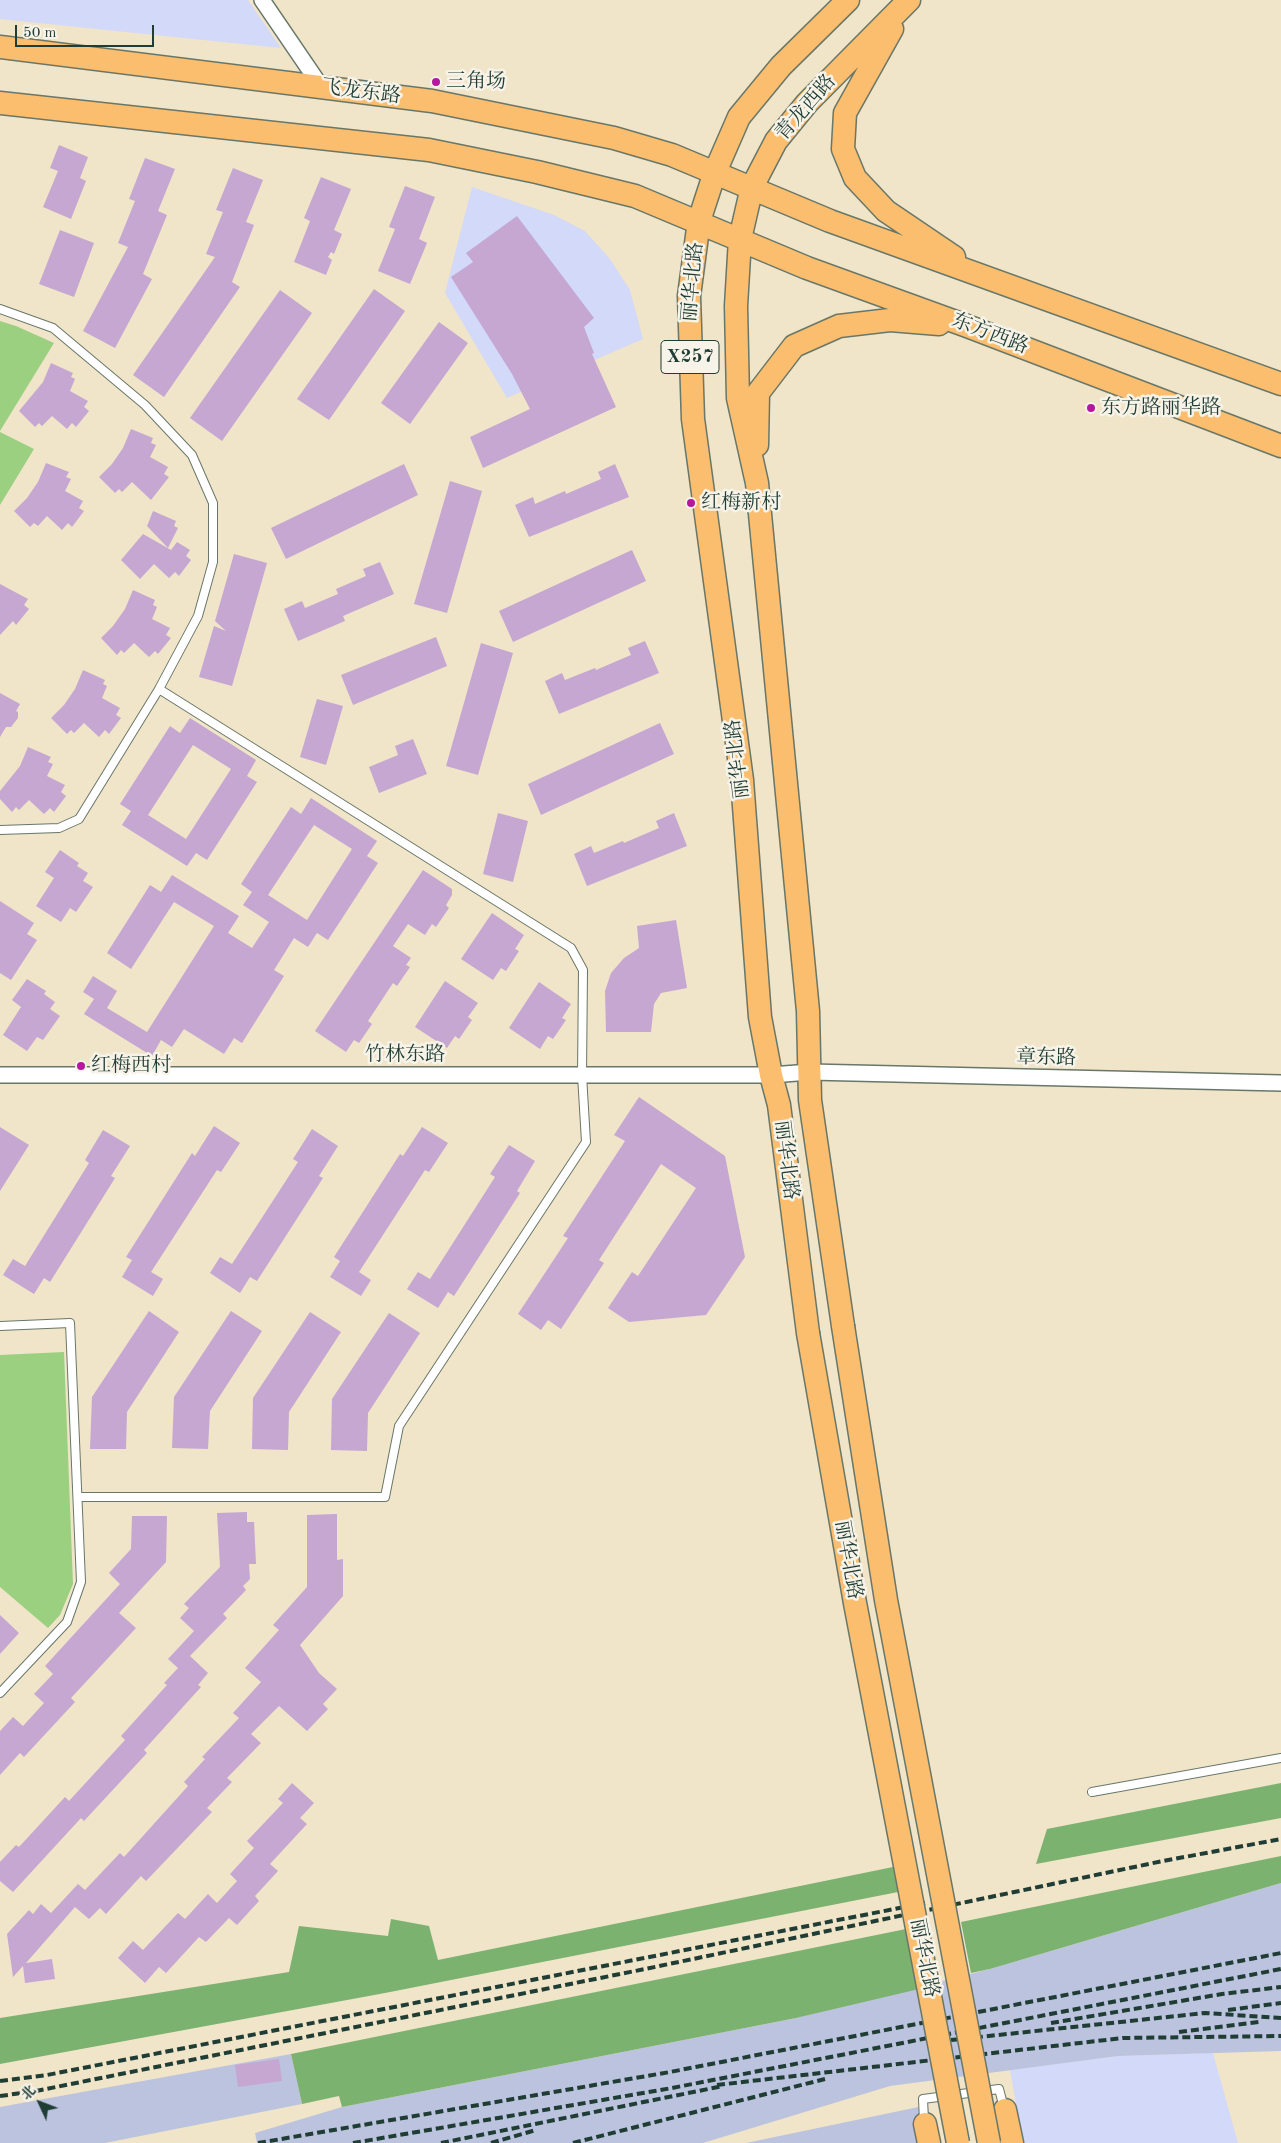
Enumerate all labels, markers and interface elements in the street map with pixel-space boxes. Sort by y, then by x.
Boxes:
scale bar [18,15,156,47]
text: 50 m [23,26,57,41]
place label: 三角场 [446,70,506,94]
street label: 青龙西路 [771,70,841,146]
street label: 飞龙东路 [320,75,402,109]
marker: 三角场 [430,76,442,88]
street label: 丽华北路 [678,241,708,323]
street label: 东方西路 [948,308,1032,360]
road number: X257 [661,341,719,374]
place label: 东方路丽华路 [1101,396,1221,420]
marker: 东方路丽华路 [1085,402,1097,414]
place label: 红梅新村 [701,491,781,515]
marker: 红梅新村 [685,497,697,509]
street label: 丽华北路 [721,718,755,800]
street label: 竹林东路 [365,1043,445,1067]
street label: 章东路 [1016,1045,1076,1071]
place label: 红梅西村 [91,1054,171,1078]
marker: 红梅西村 [75,1060,87,1072]
street label: 丽华北路 [769,1119,803,1201]
street label: 丽华北路 [829,1519,867,1601]
street label: 丽华北路 [905,1916,943,2000]
north arrow [15,2078,65,2128]
text: 北 [19,2083,39,2103]

